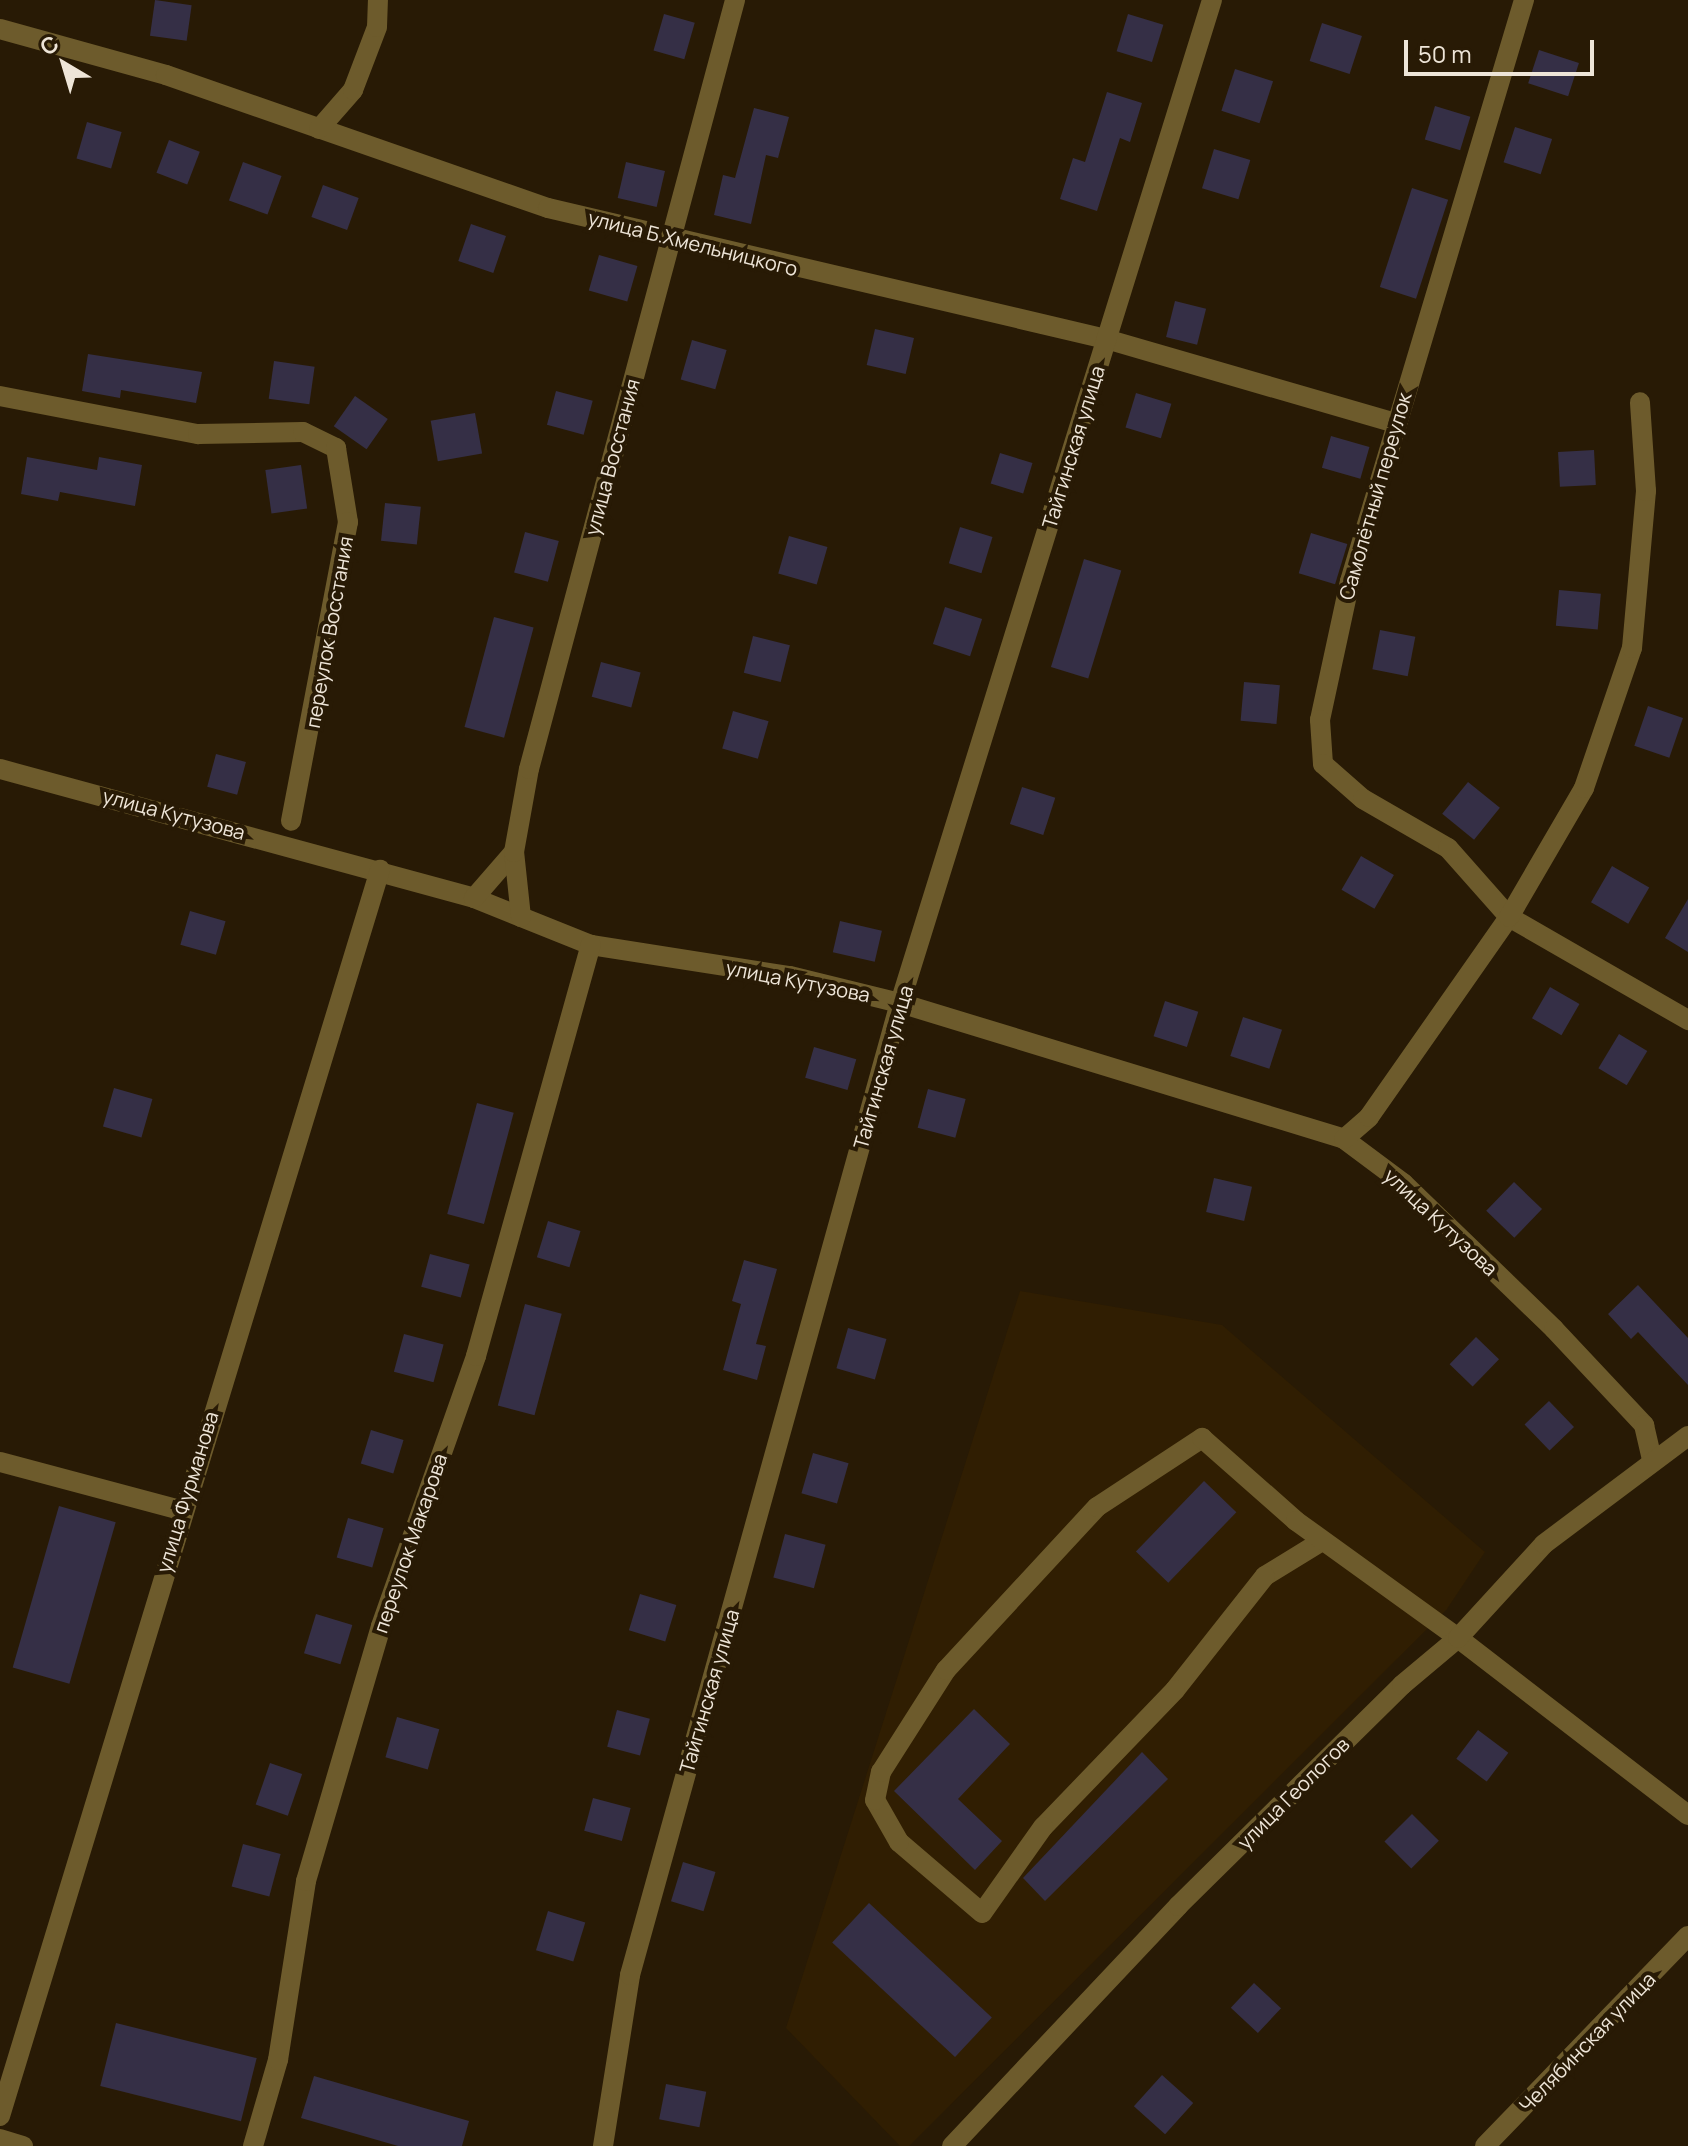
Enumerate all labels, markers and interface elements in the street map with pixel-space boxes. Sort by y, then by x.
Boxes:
north arrow [24,24,104,104]
scale bar [1408,24,1598,74]
text: С [34,28,65,62]
text: 50 m [1418,37,1472,70]
street label: улица Б.Хмельницкого [586,205,800,281]
street label: Тайгинская улица [1037,363,1109,531]
street label: улица Восстания [580,376,644,538]
street label: Самолётный переулок [1334,390,1416,602]
street label: переулок Восстания [300,534,358,730]
street label: улица Кутузова [100,783,248,845]
street label: улица Кутузова [724,955,872,1007]
street label: Тайгинская улица [848,982,918,1152]
street label: улица Кутузова [1379,1163,1503,1281]
street label: улица Фурманова [151,1408,223,1576]
street label: переулок Макарова [368,1450,452,1636]
street label: Тайгинская улица [674,1606,744,1776]
street label: улица Геологов [1232,1732,1354,1854]
street label: Челябинская улица [1514,1967,1660,2117]

